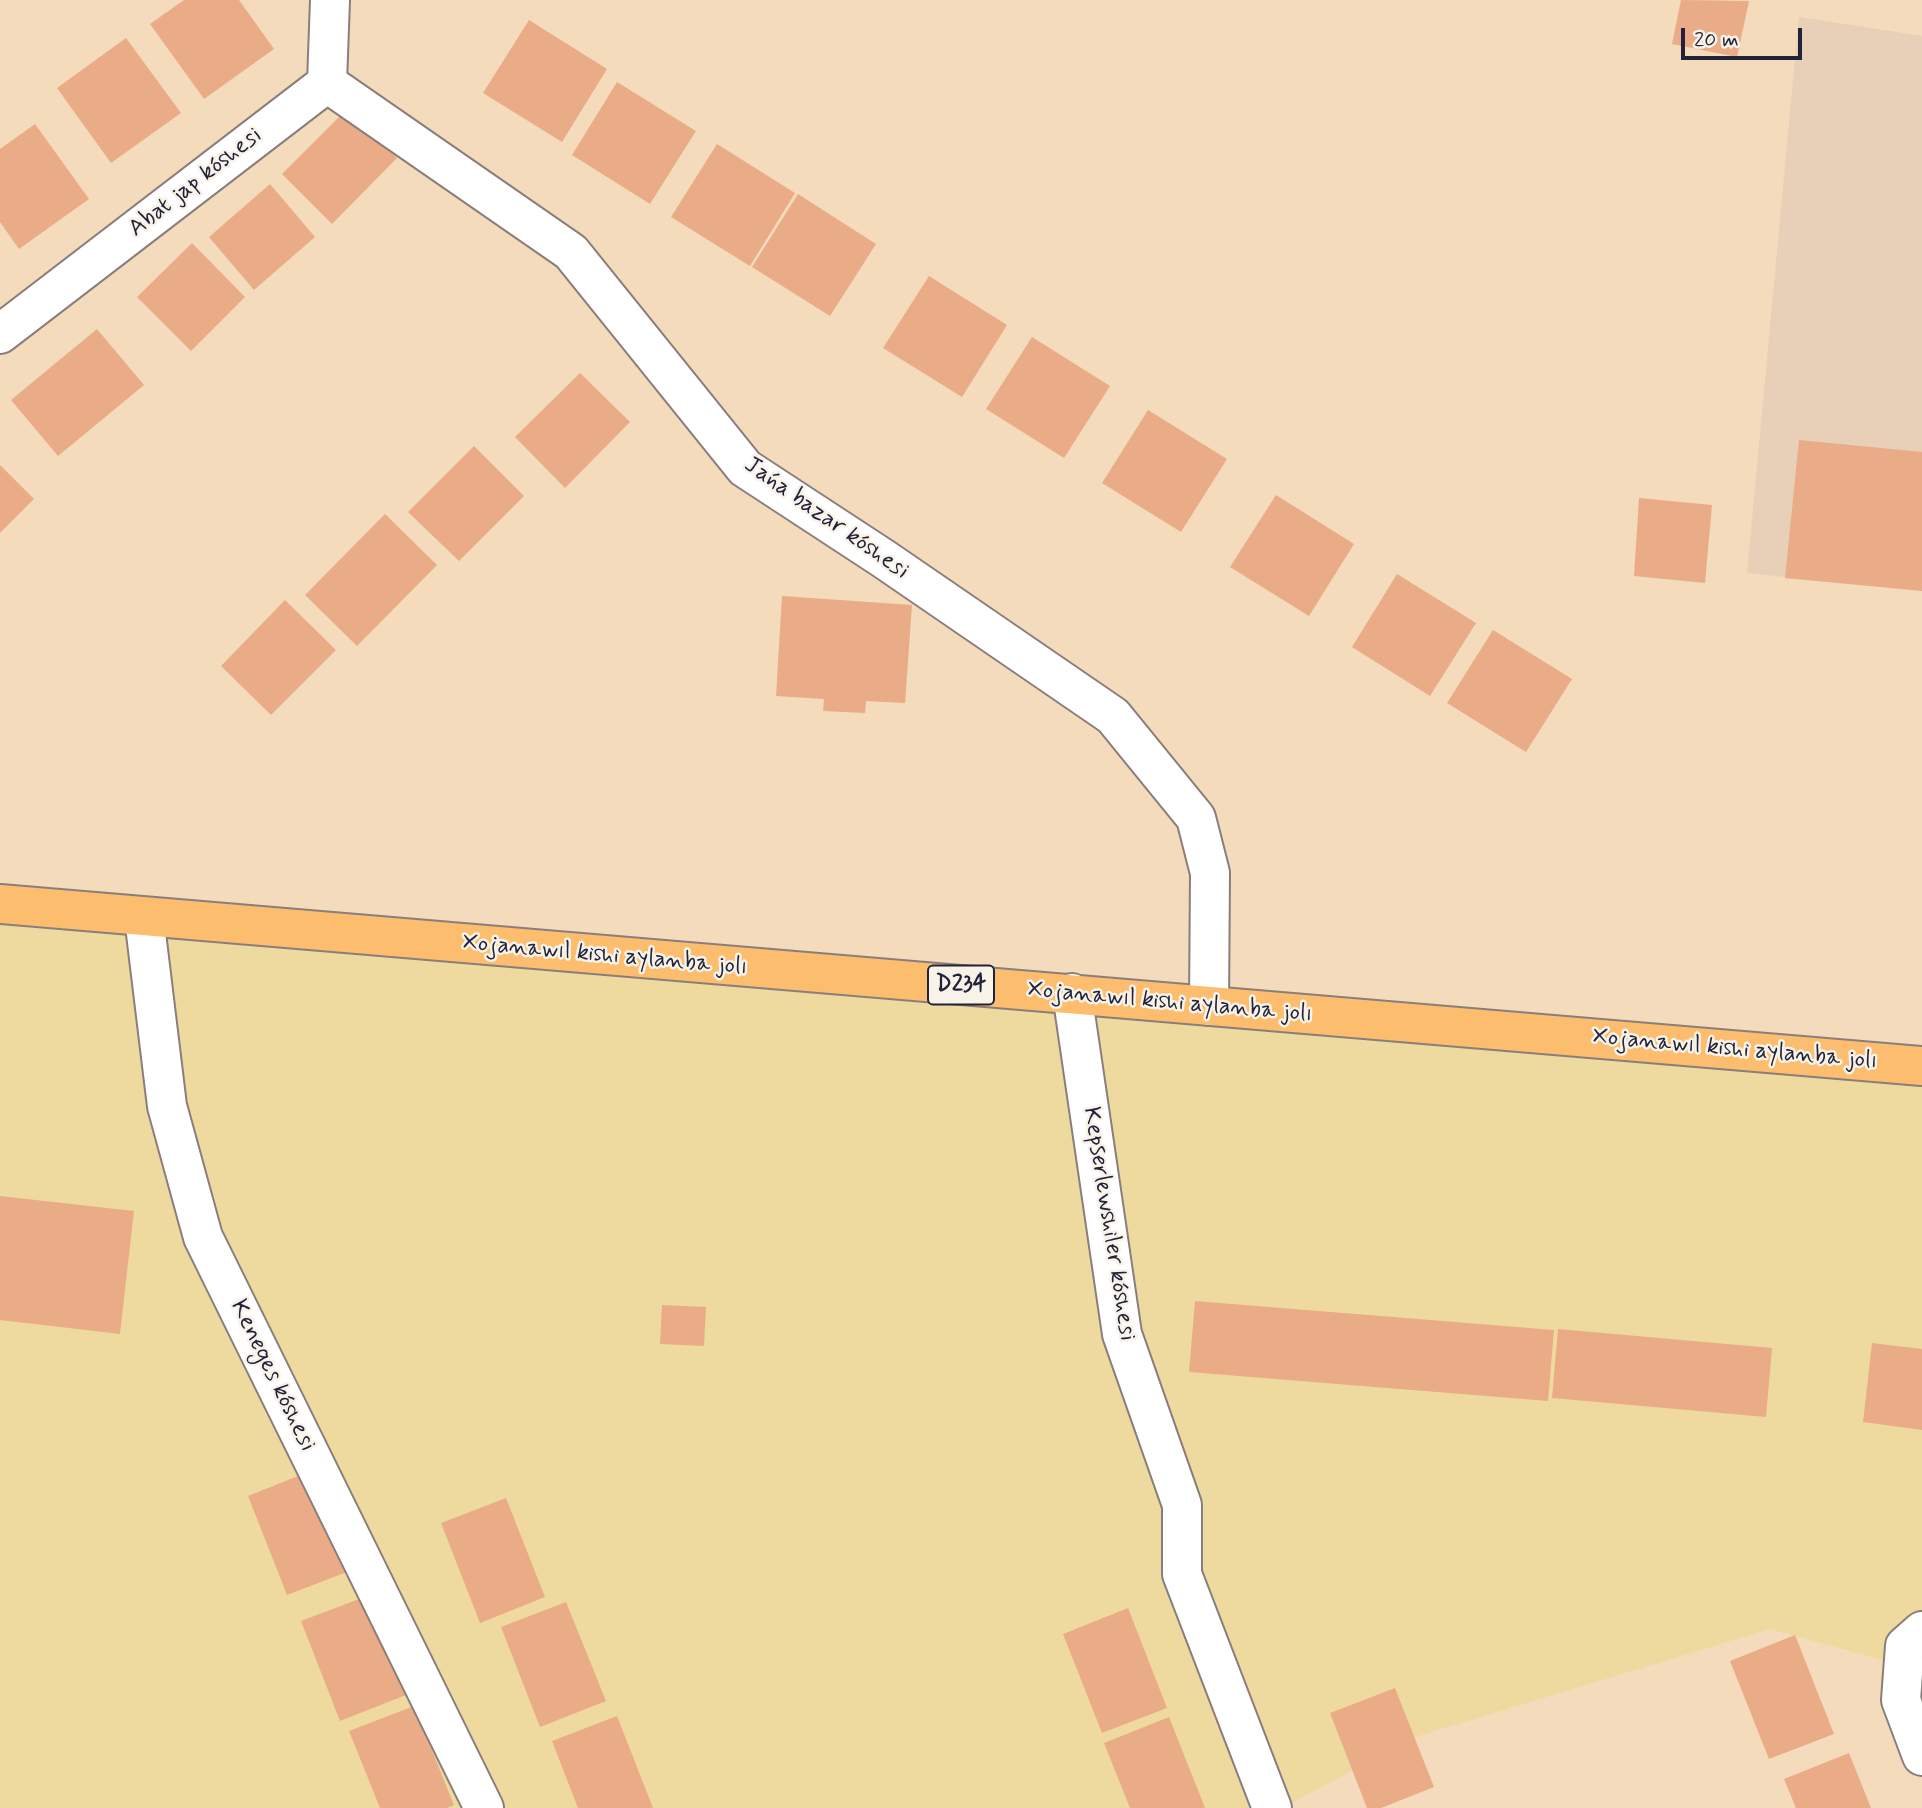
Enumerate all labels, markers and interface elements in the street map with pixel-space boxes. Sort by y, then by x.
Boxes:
scale bar [1684,14,1805,58]
text: 20 m [1694,26,1739,54]
street label: Abat jap kóshesi [123,122,269,244]
street label: Jańa bazar kóshesi [738,451,914,587]
street label: Xojanawıl kishi aylanba jolı [462,929,748,983]
road number: D234 [928,966,994,1004]
street label: Xojanawıl kishi aylanba jolı [1027,976,1313,1030]
street label: Xojanawıl kishi aylanba jolı [1592,1023,1878,1077]
street label: Kepserlewshiler kóshesi [1075,1105,1141,1343]
street label: Keneges kóshesi [223,1296,321,1456]

